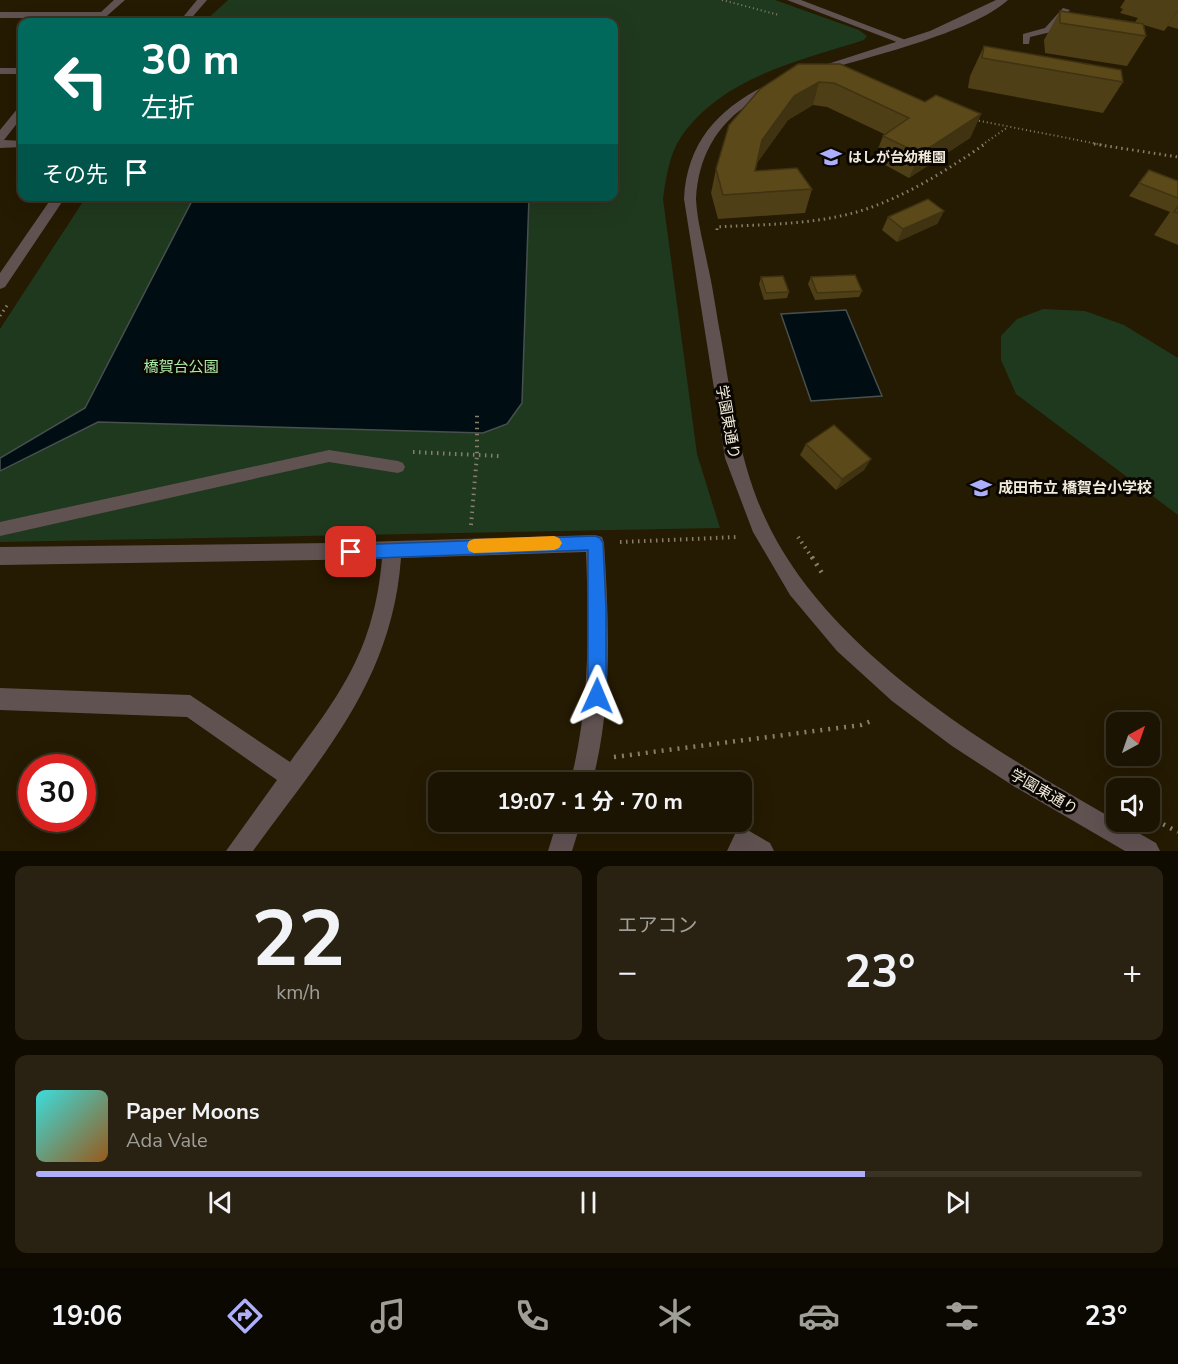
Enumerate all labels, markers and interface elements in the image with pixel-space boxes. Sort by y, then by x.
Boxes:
text: 30 m [141,32,240,89]
icon: left [42,42,120,120]
text: 左折 [141,90,195,127]
school or university icon: はしが台幼稚園 [819,145,843,169]
place label: はしが台幼稚園 [848,148,946,167]
icon: arrive [120,156,153,189]
text: その先 [42,160,108,190]
park label: 橋賀台公園 [143,357,219,377]
street label: 学園東通り [712,383,744,461]
school or university icon: 成田市立 橋賀台小学校 [969,476,993,500]
place label: 成田市立 橋賀台小学校 [998,478,1152,498]
pin [325,526,376,577]
icon: arrive [334,535,367,568]
position arrow [565,664,629,728]
north arrow [1106,712,1160,766]
map controls [1106,712,1160,832]
speed limit sign: 30 [18,754,96,832]
street label: 学園東通り [1007,765,1081,819]
button: sound [1106,778,1160,832]
text: 19:07 · 1 分 · 70 m [497,787,683,817]
text: 22 [251,886,345,993]
text: エアコン [618,912,698,939]
text: 23° [844,942,915,1003]
text: − [618,950,637,995]
text: + [1122,950,1142,995]
text: km/h [276,979,320,1006]
text: Paper Moons [126,1097,260,1127]
text: Ada Vale [126,1127,208,1154]
icon: previous [204,1186,237,1219]
icon: pause [572,1186,605,1219]
icon: next [941,1186,974,1219]
icon: directions [224,1295,266,1337]
icon: music [367,1295,409,1337]
icon: phone [511,1295,553,1337]
icon: climate [654,1295,696,1337]
icon: car [798,1295,840,1337]
icon: filters [941,1295,983,1337]
text: 19:06 [51,1298,122,1335]
text: 23° [1085,1298,1127,1335]

